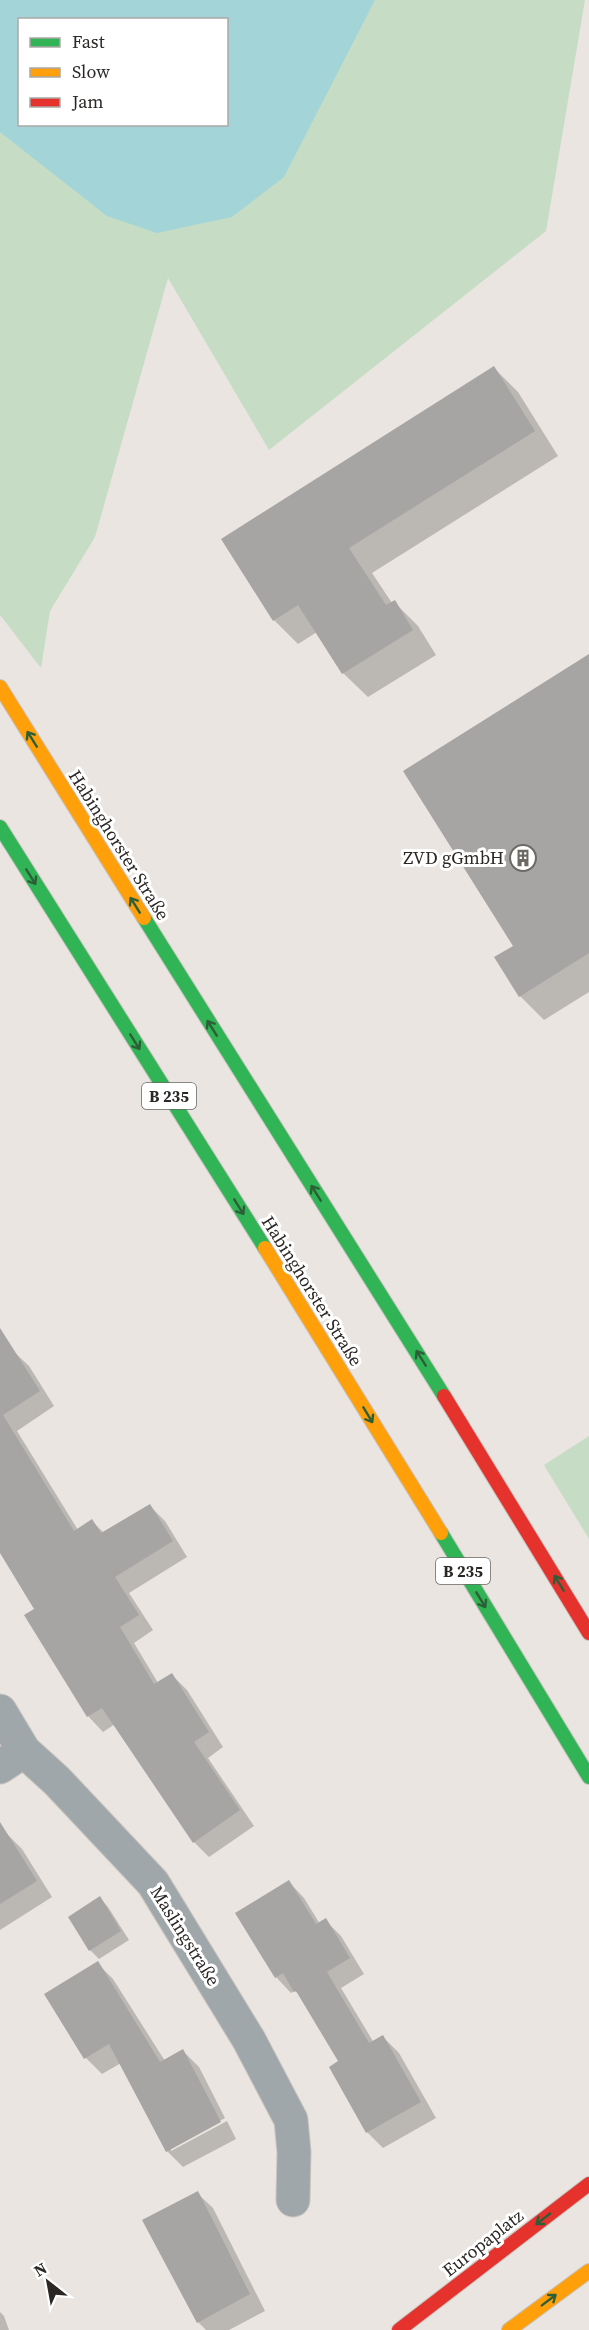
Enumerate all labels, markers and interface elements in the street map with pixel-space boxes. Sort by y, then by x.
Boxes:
legend [18,18,228,126]
text: Fast [72,29,105,54]
text: Slow [72,59,110,84]
text: Jam [71,89,104,114]
one-way arrow [26,731,38,748]
street label: Habinghorster Straße [63,765,176,925]
building icon: ZVD gGmbH [508,843,538,873]
place label: ZVD gGmbH [403,845,504,870]
one-way arrow [25,868,37,885]
one-way arrow [128,897,140,914]
one-way arrow [206,1020,218,1037]
one-way arrow [129,1033,141,1050]
road number: B 235 [142,1083,196,1109]
one-way arrow [310,1185,322,1202]
one-way arrow [233,1198,245,1215]
street label: Habinghorster Straße [256,1211,369,1371]
one-way arrow [414,1349,427,1366]
one-way arrow [363,1406,375,1423]
road number: B 235 [436,1558,490,1584]
one-way arrow [552,1575,564,1592]
one-way arrow [475,1591,487,1608]
street label: Maslingstraße [145,1881,226,1991]
street label: Europaplatz [437,2203,528,2282]
one-way arrow [535,2213,551,2226]
north arrow [18,2252,78,2312]
text: N [30,2257,51,2282]
one-way arrow [541,2294,557,2307]

